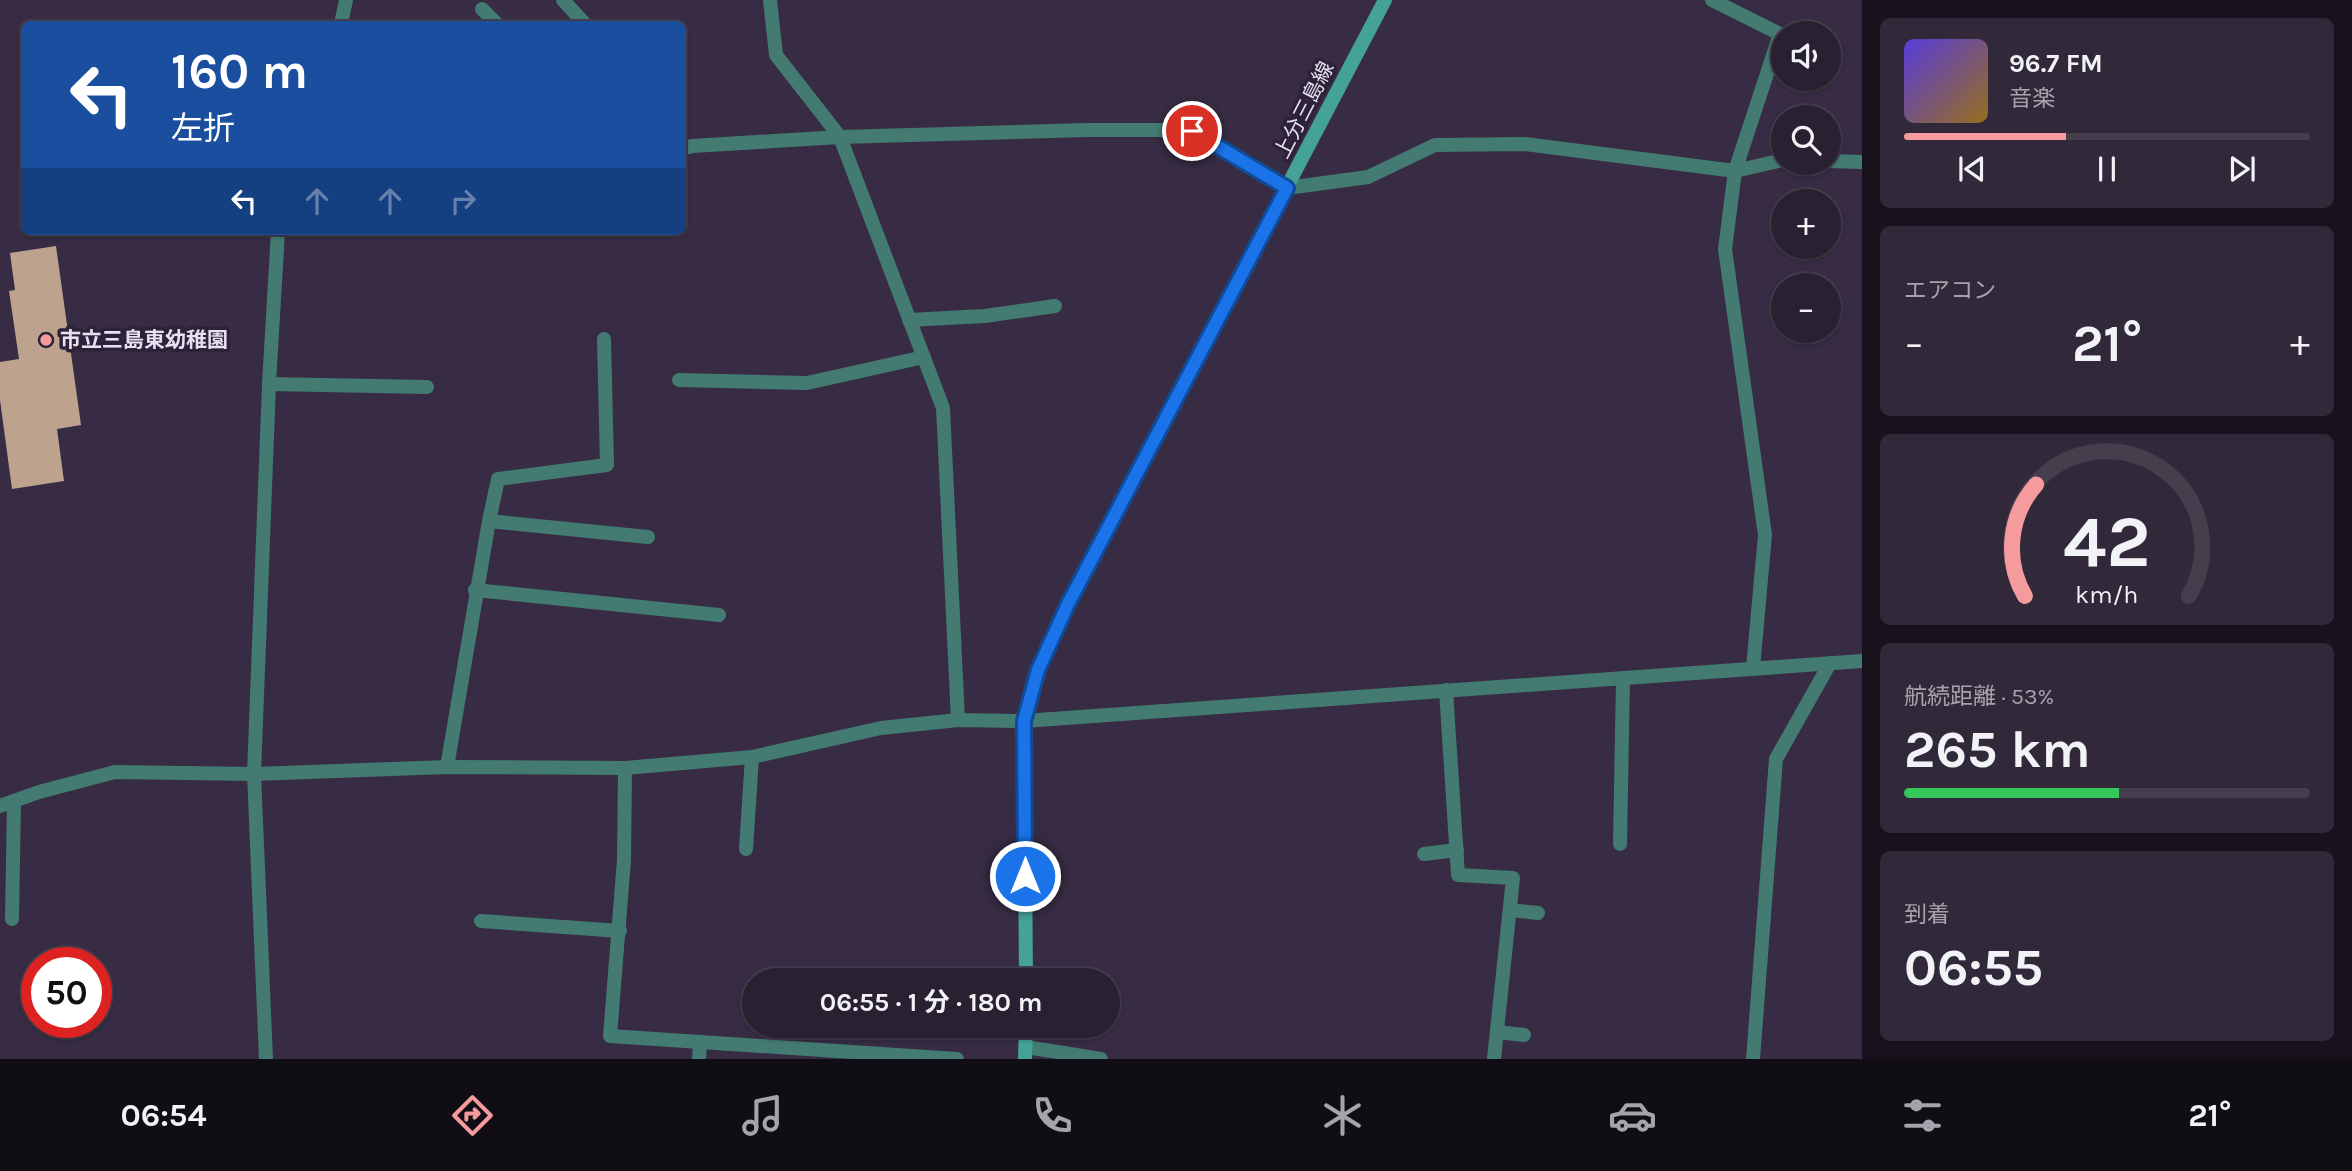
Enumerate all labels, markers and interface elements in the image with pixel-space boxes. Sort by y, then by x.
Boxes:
map controls [1771,21,1841,343]
button: sound [1771,21,1841,91]
text: 160 m [171,43,308,100]
text: 96.7 FM [2009,48,2103,79]
icon: left [56,49,147,140]
street label: 上分三島線 [1269,58,1339,162]
text: 音楽 [2009,85,2055,112]
pin [1162,101,1222,161]
button: search [1771,105,1841,175]
text: 左折 [171,110,235,147]
icon: arrive [1173,112,1211,150]
icon: previous [1953,150,1991,188]
icon: pause [2088,150,2126,188]
icon: next [2223,150,2261,188]
icon: left [225,182,263,220]
icon: ahead [298,182,336,220]
icon: ahead [371,182,409,220]
icon: right [444,182,482,220]
button: + [1771,189,1841,259]
button: − [1771,273,1841,343]
text: エアコン [1904,277,1996,304]
text: 21° [2072,313,2142,374]
text: − [1904,321,1924,366]
text: + [2290,321,2310,366]
place label: 市立三島東幼稚園 [60,328,228,352]
marker: 市立三島東幼稚園 [38,332,54,348]
text: 42 [2063,499,2151,584]
text: km/h [2075,579,2139,608]
text: 航続距離 · 53% [1904,683,2054,710]
text: 265 km [1904,719,2091,780]
position arrow [988,839,1062,913]
text: 到着 [1904,901,1950,928]
text: 06:55 [1904,937,2043,998]
speed limit sign: 50 [21,947,112,1038]
text: 06:55 · 1 分 · 180 m [820,987,1042,1018]
icon: directions [448,1091,497,1140]
icon: music [738,1091,787,1140]
icon: phone [1028,1091,1077,1140]
icon: climate [1318,1091,1367,1140]
icon: car [1608,1091,1657,1140]
icon: filters [1898,1091,1947,1140]
text: 06:54 [121,1097,207,1134]
text: 21° [2188,1097,2231,1134]

